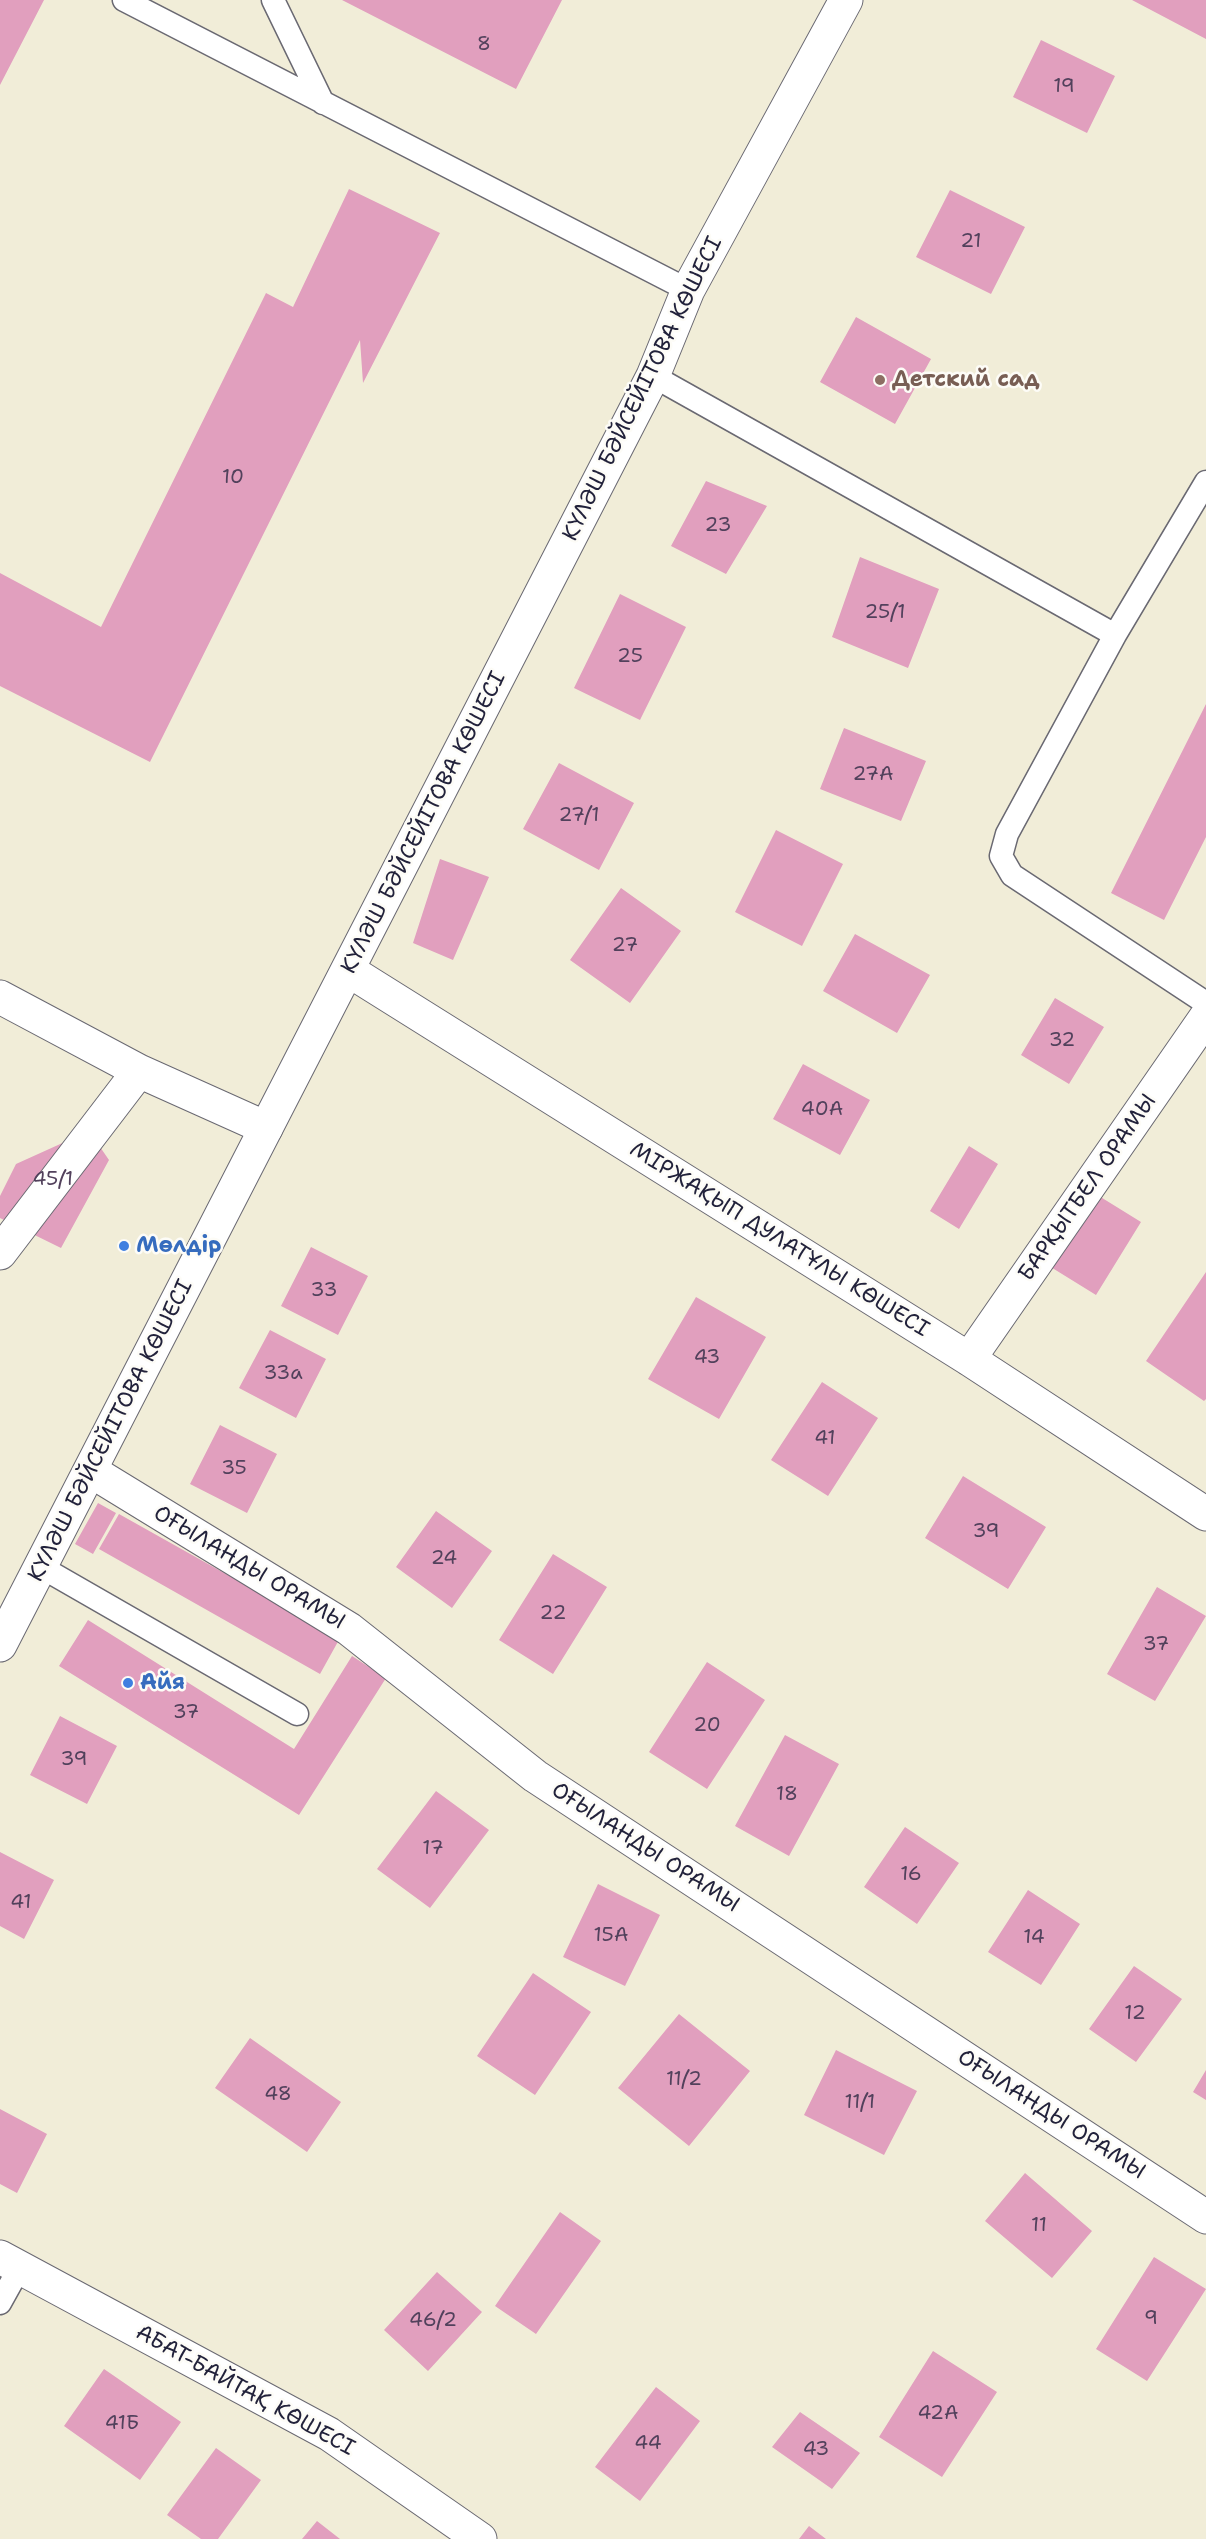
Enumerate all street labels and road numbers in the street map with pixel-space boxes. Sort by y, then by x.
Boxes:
street label: КҮЛӘШ БӘЙСЕЙІТОВА КӨШЕСІ [558,232,728,546]
street label: КҮЛӘШ БӘЙСЕЙІТОВА КӨШЕСІ [336,668,512,978]
street label: БАРҚЫТБЕЛ ОРАМЫ [1013,1089,1163,1287]
street label: МІРЖАҚЫП ДУЛАТҰЛЫ КӨШЕСІ [625,1137,933,1343]
street label: КҮЛӘШ БӘЙСЕЙІТОВА КӨШЕСІ [23,1276,199,1586]
street label: ОҒЫЛАНДЫ ОРАМЫ [149,1500,349,1636]
street label: ОҒЫЛАНДЫ ОРАМЫ [546,1777,744,1919]
street label: ОҒЫЛАНДЫ ОРАМЫ [952,2044,1150,2186]
street label: АБАТ-БАЙТАҚ КӨШЕСІ [131,2320,359,2462]

